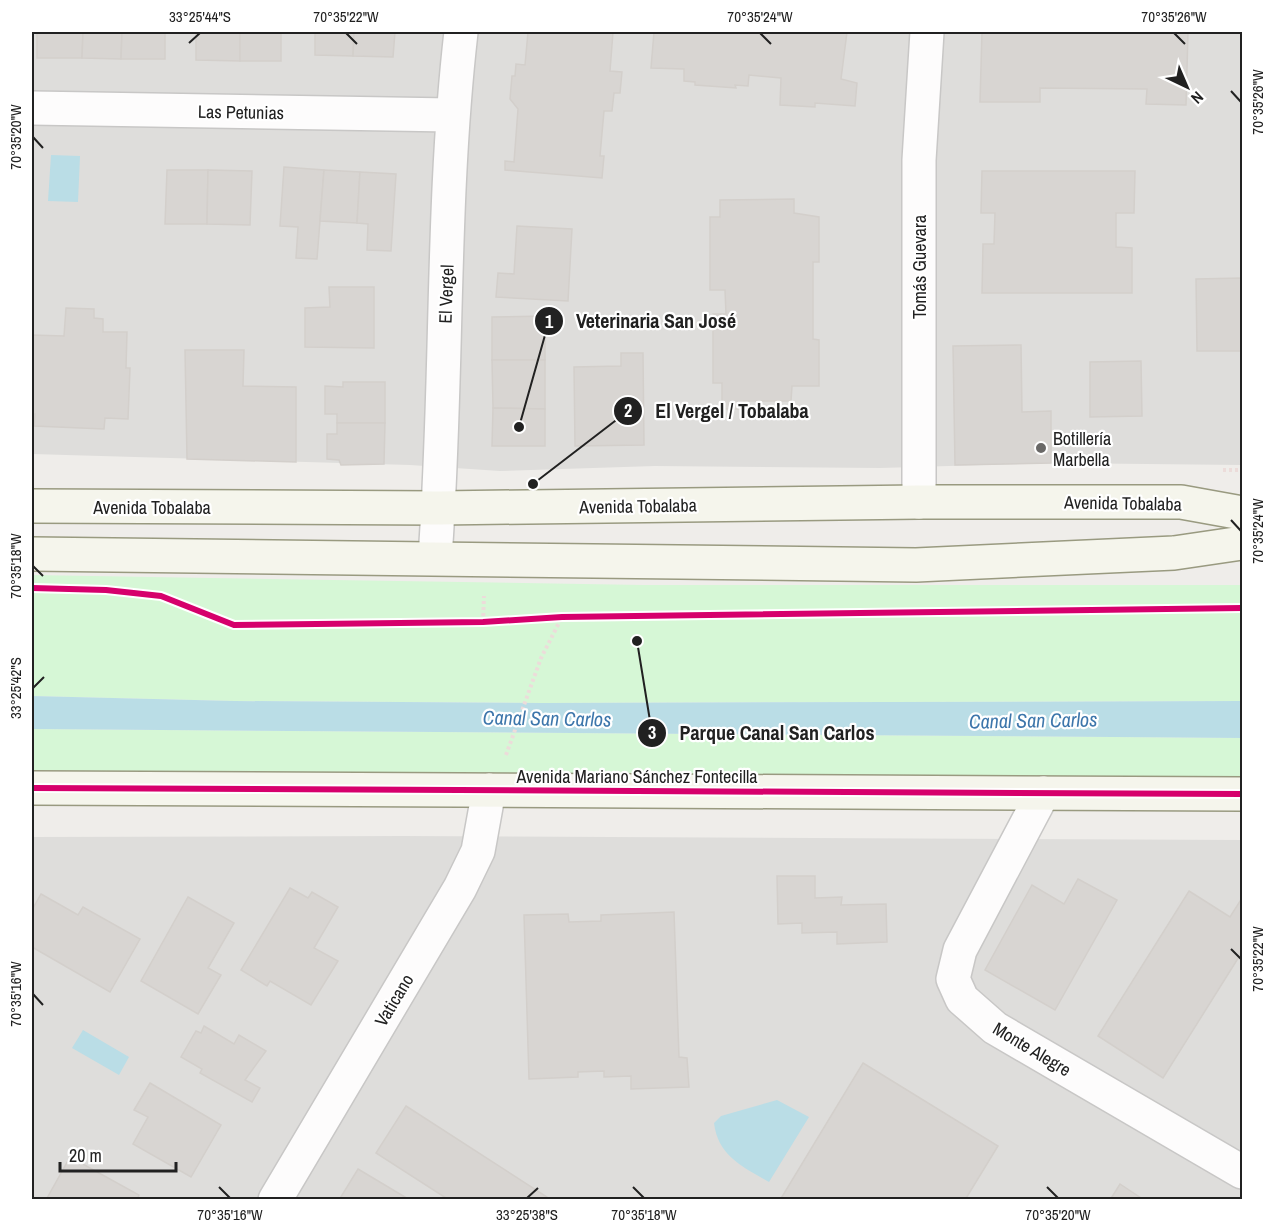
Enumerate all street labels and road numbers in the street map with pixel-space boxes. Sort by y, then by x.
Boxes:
street label: Las Petunias [198,99,284,125]
street label: Tomás Guevara [907,215,932,319]
street label: El Vergel [432,264,460,324]
street label: Avenida Tobalaba [1063,489,1182,517]
street label: Avenida Tobalaba [578,492,697,520]
street label: Avenida Tobalaba [92,495,211,520]
street label: Avenida Mariano Sánchez Fontecilla [515,764,758,789]
street label: Vaticano [369,969,419,1031]
street label: Monte Alegre [988,1016,1076,1082]

